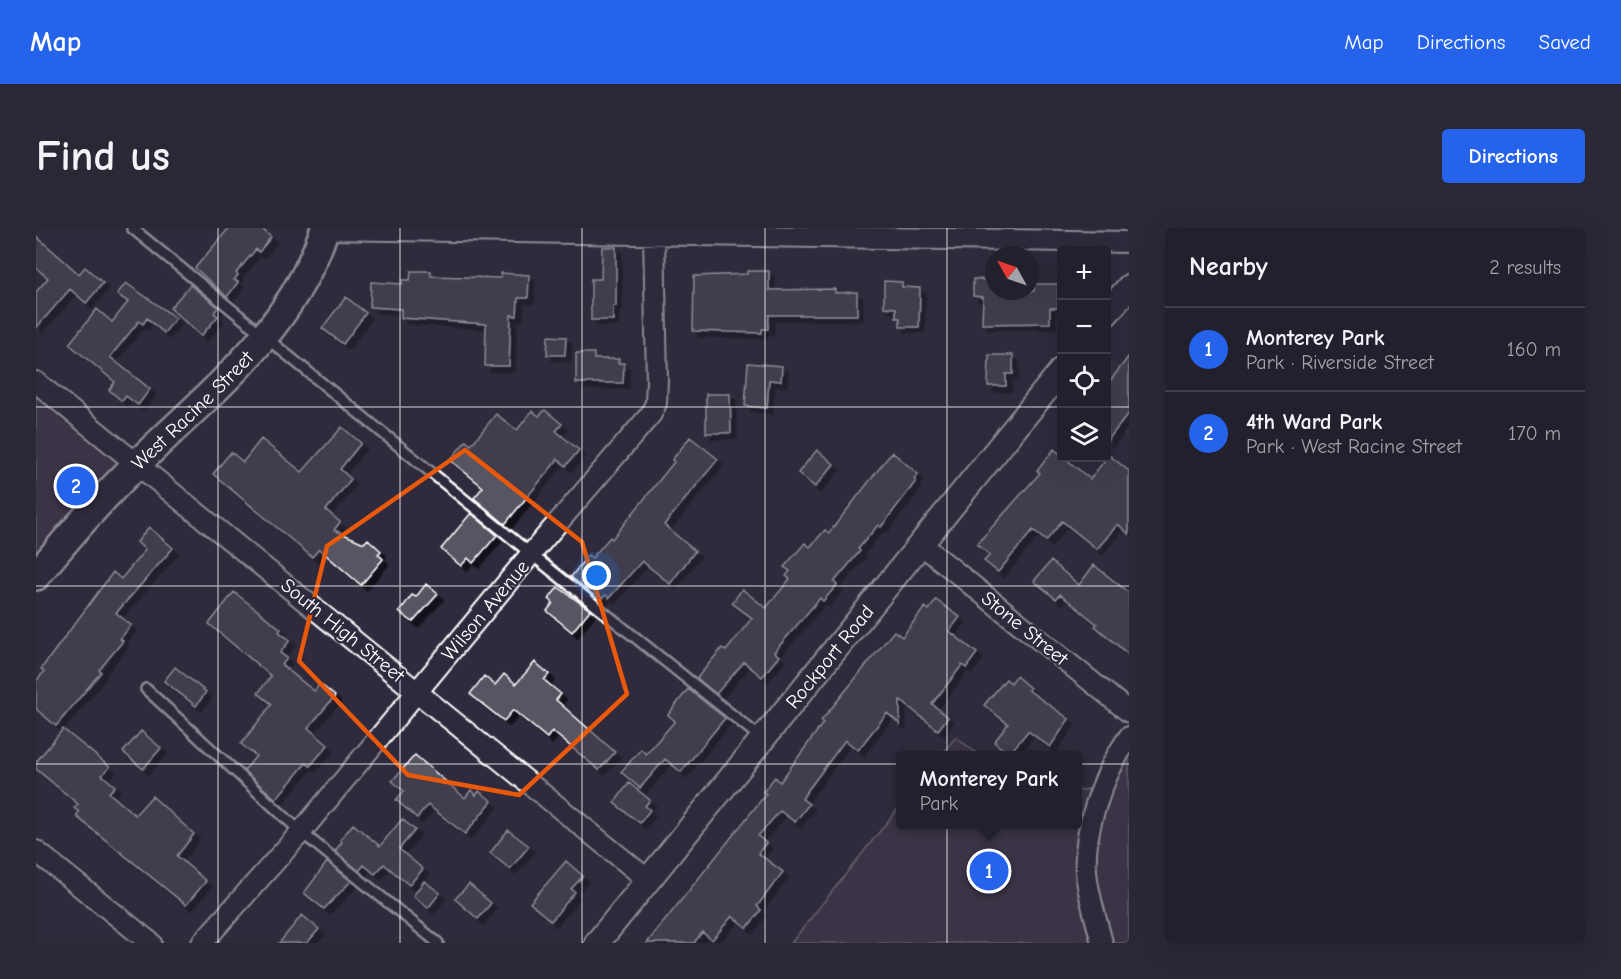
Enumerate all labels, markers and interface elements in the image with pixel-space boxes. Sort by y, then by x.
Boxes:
text: Map [30,26,81,58]
text: Map [1344,30,1384,54]
text: Directions [1417,30,1506,54]
text: Saved [1539,30,1591,54]
button: Directions [1442,129,1585,183]
text: Find us [36,132,170,181]
north arrow [985,246,1039,300]
map controls [1057,246,1111,462]
button: + [1057,246,1111,300]
text: Nearby [1189,252,1268,282]
text: 2 results [1489,256,1561,279]
button: − [1057,300,1111,354]
text: Monterey Park [1246,325,1384,351]
text: 1 [1205,338,1212,361]
text: 160 m [1507,338,1561,361]
street label: West Racine Street [127,345,259,475]
text: Park · Riverside Street [1246,351,1434,374]
button: locate [1057,354,1111,408]
button: layers [1057,408,1111,462]
text: 4th Ward Park [1246,409,1382,435]
text: 2 [1204,422,1213,445]
text: 170 m [1508,422,1561,445]
text: Park · West Racine Street [1246,435,1462,458]
pin: 2 [56,464,96,508]
street label: Wilson Avenue [437,556,534,665]
your location [582,561,611,590]
street label: South High Street [276,574,410,688]
street label: Stone Street [977,587,1074,671]
street label: Rockport Road [781,600,879,713]
popup [896,751,1082,829]
text: Monterey Park [920,766,1058,792]
text: Park [920,792,958,815]
pin: 1 [970,848,1008,894]

